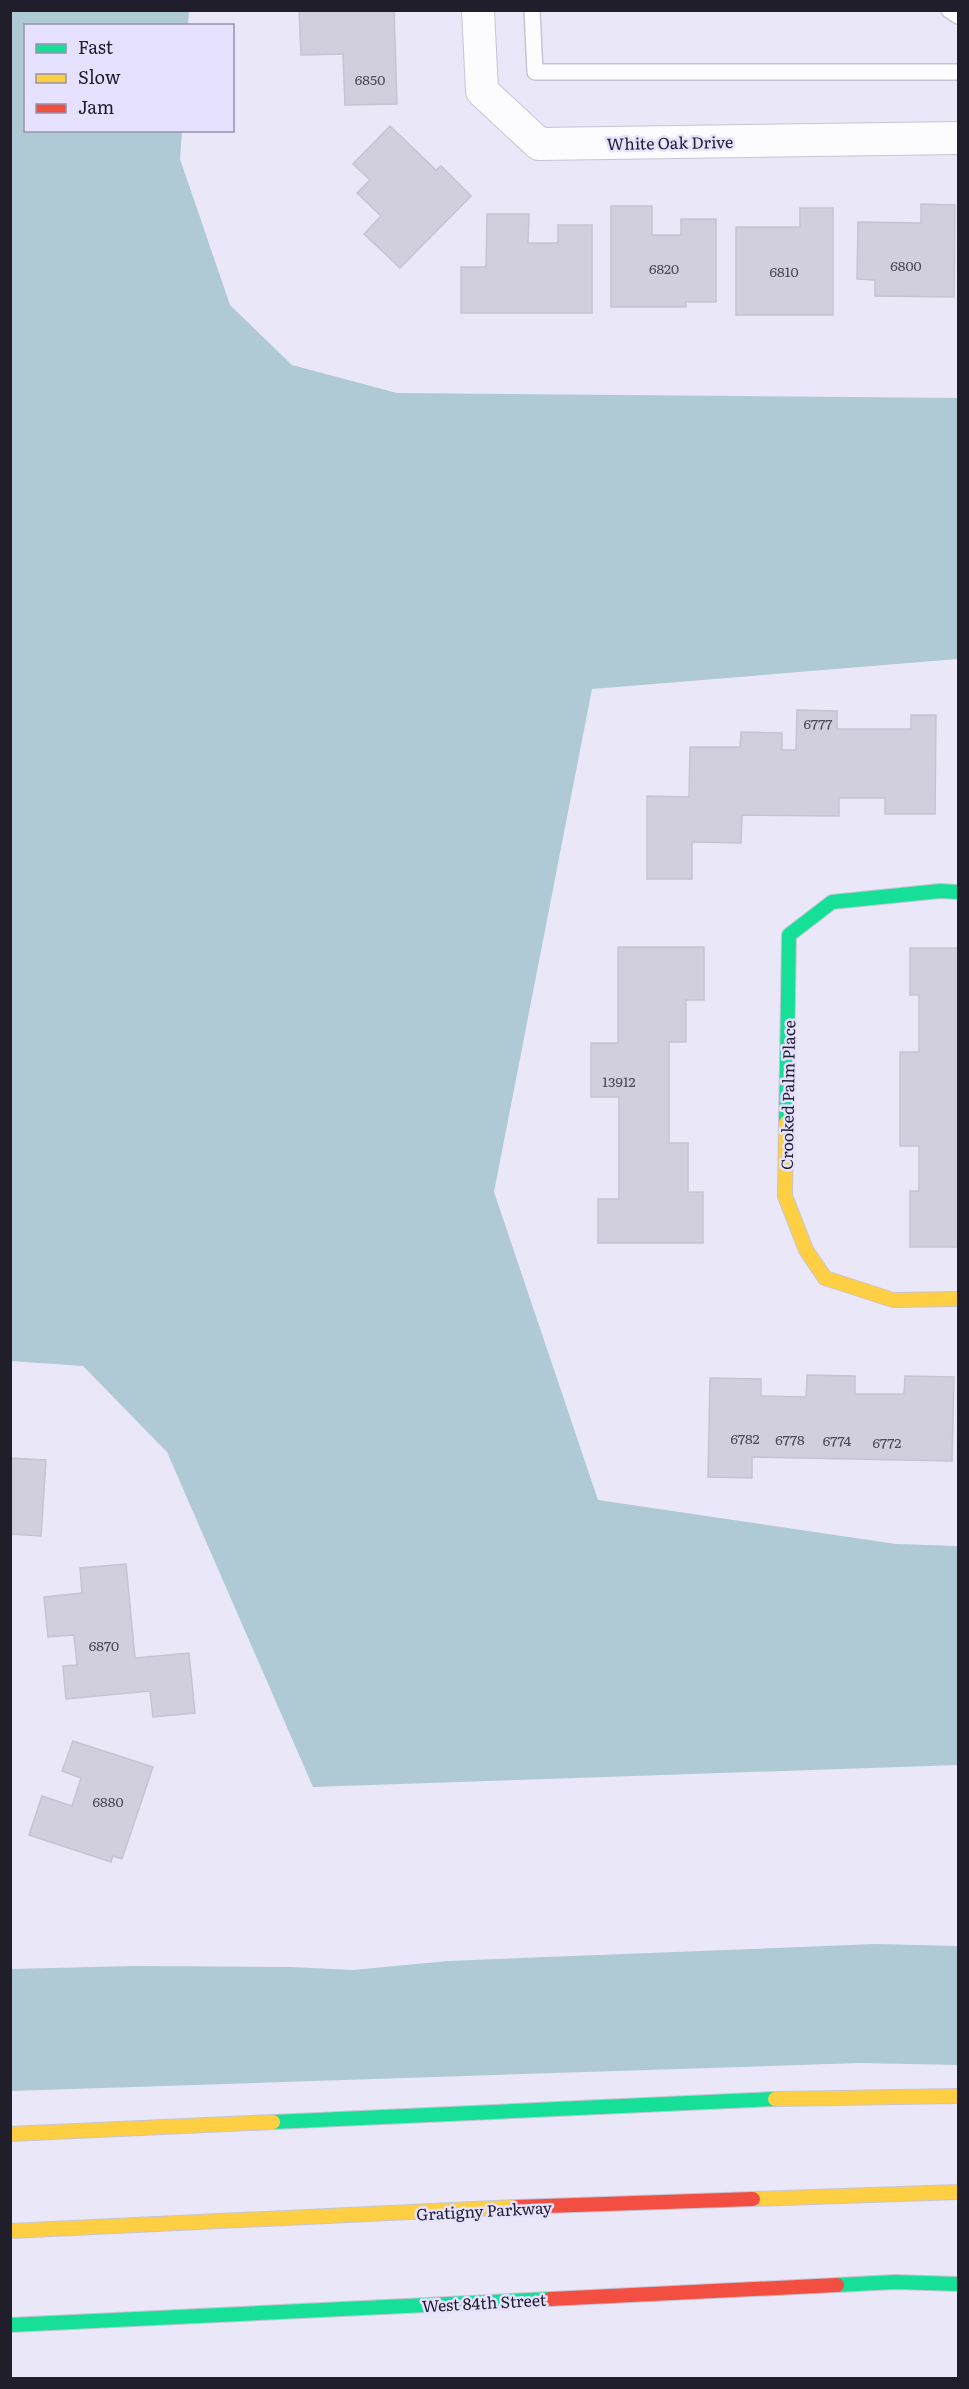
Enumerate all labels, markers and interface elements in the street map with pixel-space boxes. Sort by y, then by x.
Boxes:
legend [24,24,234,132]
text: Fast [78,33,114,60]
text: Slow [78,63,121,90]
house number: 6850 [355,69,385,89]
text: Jam [78,93,114,120]
street label: White Oak Drive [607,129,733,155]
house number: 6800 [890,255,922,275]
house number: 6820 [649,258,679,278]
house number: 6810 [769,261,799,281]
house number: 6777 [804,713,832,733]
street label: Crooked Palm Place [774,1020,800,1170]
house number: 13912 [602,1071,636,1091]
house number: 6782 [730,1428,760,1448]
house number: 6778 [775,1429,805,1449]
house number: 6774 [823,1430,852,1450]
house number: 6772 [873,1432,901,1452]
house number: 6870 [89,1635,119,1655]
house number: 6880 [92,1791,124,1811]
street label: Gratigny Parkway [415,2194,553,2226]
street label: West 84th Street [421,2287,547,2317]

